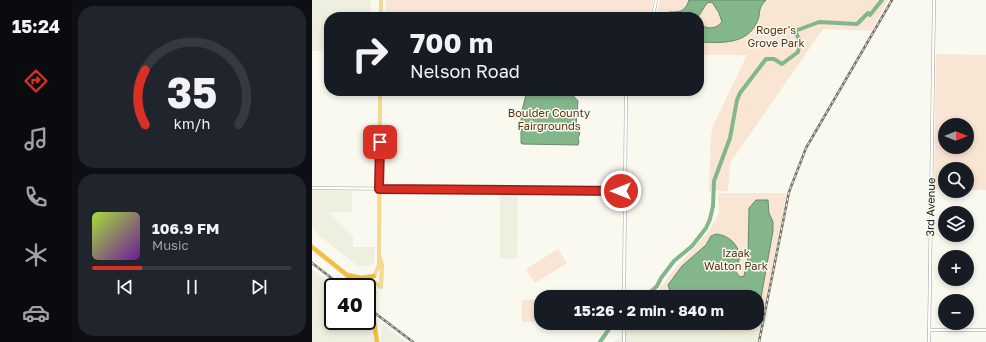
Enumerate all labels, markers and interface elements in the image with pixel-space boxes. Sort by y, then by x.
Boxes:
text: 15:24 [12,15,60,37]
park label: Roger's Grove Park [747,23,805,49]
text: 700 m [410,26,493,59]
icon: right [344,28,396,80]
text: Nelson Road [410,60,520,82]
icon: directions [22,67,50,95]
text: 35 [167,67,217,117]
park label: Boulder County Fairgrounds [508,106,590,132]
text: km/h [174,115,210,132]
north arrow [938,118,974,154]
map controls [938,118,974,330]
icon: music [22,125,50,153]
pin [363,125,397,159]
icon: arrive [369,131,391,153]
button: search [938,162,974,198]
position arrow [600,170,642,212]
street label: 3rd Avenue [923,177,937,237]
icon: phone [22,183,50,211]
button: layers [938,206,974,242]
text: 106.9 FM [152,219,219,237]
text: Music [152,237,189,253]
icon: climate [22,241,50,269]
park label: Izaak Walton Park [704,246,768,272]
button: + [938,250,974,286]
icon: previous [114,276,136,298]
icon: pause [181,276,203,298]
icon: next [248,276,270,298]
speed limit sign: 40 [324,278,376,330]
button: − [938,294,974,330]
icon: car [22,299,50,327]
text: 15:26 · 2 min · 840 m [574,301,724,319]

